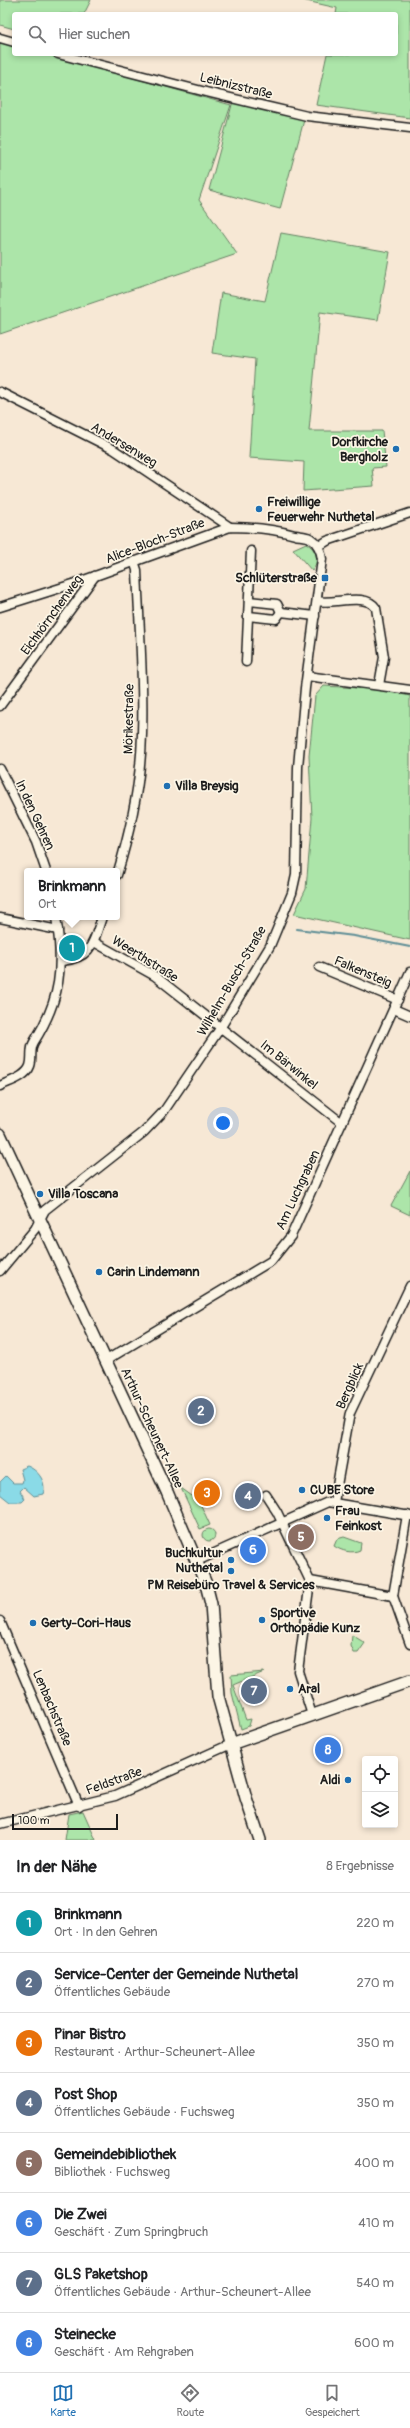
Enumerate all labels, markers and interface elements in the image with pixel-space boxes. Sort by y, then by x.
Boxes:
search box [12,12,398,56]
icon: search [26,23,48,45]
text: Hier suchen [58,25,130,44]
street label: Leibnizstraße [198,69,274,103]
street label: Andersenweg [88,419,160,471]
place label: Dorfkirche Bergholz [331,434,389,465]
marker: Dorfkirche Bergholz [391,444,401,454]
place label: Freiwillige Feuerwehr Nuthetal [267,494,375,525]
marker: Freiwillige Feuerwehr Nuthetal [254,504,264,514]
street label: Alice-Bloch-Straße [103,514,207,567]
place label: Schlüterstraße [235,570,318,586]
street label: Eichhörnchenweg [18,572,87,658]
marker: Schlüterstraße [320,573,330,583]
street label: Mörikestraße [120,683,138,754]
street label: In den Gehren [12,777,58,853]
place label: Villa Breysig [175,778,239,794]
marker: Villa Breysig [162,781,172,791]
popup [24,868,120,920]
text: Brinkmann [38,877,106,896]
text: Ort [38,896,56,912]
street label: Wilhelm-Busch-Straße [194,923,270,1039]
street label: Weerthstraße [109,932,182,986]
pin: 1 [59,933,85,963]
street label: Falkensteig [332,953,395,991]
street label: Im Bärwinkel [257,1037,321,1093]
your location [213,1113,233,1133]
street label: Am Luchgraben [273,1148,323,1232]
place label: Villa Toscana [48,1186,118,1202]
marker: Villa Toscana [35,1189,45,1199]
place label: Carin Lindemann [107,1264,200,1280]
marker: Carin Lindemann [94,1267,104,1277]
street label: Bergblick [333,1360,367,1412]
street label: Arthur-Scheunert-Allee [117,1365,187,1491]
pin: 2 [188,1396,214,1426]
pin: 3 [194,1478,220,1508]
pin: 4 [235,1481,261,1511]
place label: CUBE Store [310,1482,375,1498]
marker: CUBE Store [297,1485,307,1495]
place label: Frau Feinkost [335,1503,383,1534]
marker: Frau Feinkost [322,1513,332,1523]
pin: 5 [288,1522,314,1552]
pin: 6 [240,1535,266,1565]
place label: Buchkultur Nuthetal [165,1545,223,1576]
marker: Buchkultur Nuthetal [226,1555,236,1565]
marker: PM Reisebüro Travel & Services [226,1566,236,1576]
place label: PM Reisebüro Travel & Services [147,1577,315,1593]
place label: Sportive Orthopädie Kunz [270,1605,360,1636]
place label: Gerty-Cori-Haus [41,1615,131,1631]
marker: Sportive Orthopädie Kunz [257,1615,267,1625]
marker: Gerty-Cori-Haus [28,1618,38,1628]
street label: Lenbachstraße [29,1668,75,1749]
pin: 7 [241,1676,267,1706]
place label: Aral [298,1681,320,1697]
marker: Aral [285,1684,295,1694]
pin: 8 [315,1735,341,1765]
map controls [362,1756,398,1828]
button: locate [362,1756,398,1792]
street label: Feldstraße [84,1763,145,1799]
place label: Aldi [320,1772,341,1788]
marker: Aldi [343,1775,353,1785]
button: layers [362,1792,398,1828]
scale bar [12,1812,118,1831]
text: 100 m [18,1814,49,1827]
text: In der Nähe [16,1856,97,1877]
text: 8 Ergebnisse [326,1858,394,1874]
text: Brinkmann [54,1905,122,1924]
text: 1 [26,1915,32,1931]
text: 220 m [356,1915,394,1931]
text: Ort · In den Gehren [54,1924,158,1940]
text: Service-Center der Gemeinde Nuthetal [54,1965,298,1984]
text: 2 [25,1975,33,1991]
text: 270 m [357,1975,394,1991]
text: Öffentliches Gebäude [54,1984,170,2000]
text: Pinar Bistro [54,2025,126,2044]
text: 3 [25,2035,33,2051]
text: 350 m [356,2035,394,2051]
text: Restaurant · Arthur-Scheunert-Allee [54,2044,255,2060]
text: Post Shop [54,2085,117,2104]
text: 4 [25,2095,33,2111]
text: 350 m [356,2095,394,2111]
text: Öffentliches Gebäude · Fuchsweg [54,2104,235,2120]
text: Gemeindebibliothek [54,2145,176,2164]
text: 5 [25,2155,33,2171]
text: 400 m [354,2155,394,2171]
text: Bibliothek · Fuchsweg [54,2164,170,2180]
text: Die Zwei [54,2205,107,2224]
text: 6 [25,2215,33,2231]
text: 410 m [358,2215,394,2231]
text: Geschäft · Zum Springbruch [54,2224,208,2240]
text: GLS Paketshop [54,2265,148,2284]
text: 7 [26,2275,32,2291]
text: 540 m [356,2275,394,2291]
text: Öffentliches Gebäude · Arthur-Scheunert-Allee [54,2284,311,2300]
text: Steinecke [54,2325,116,2344]
text: 8 [26,2335,32,2351]
text: 600 m [354,2335,394,2351]
text: Geschäft · Am Rehgraben [54,2344,194,2360]
tab: Karte [50,2382,76,2419]
tab: Route [177,2382,204,2419]
tab: Gespeichert [305,2382,360,2419]

